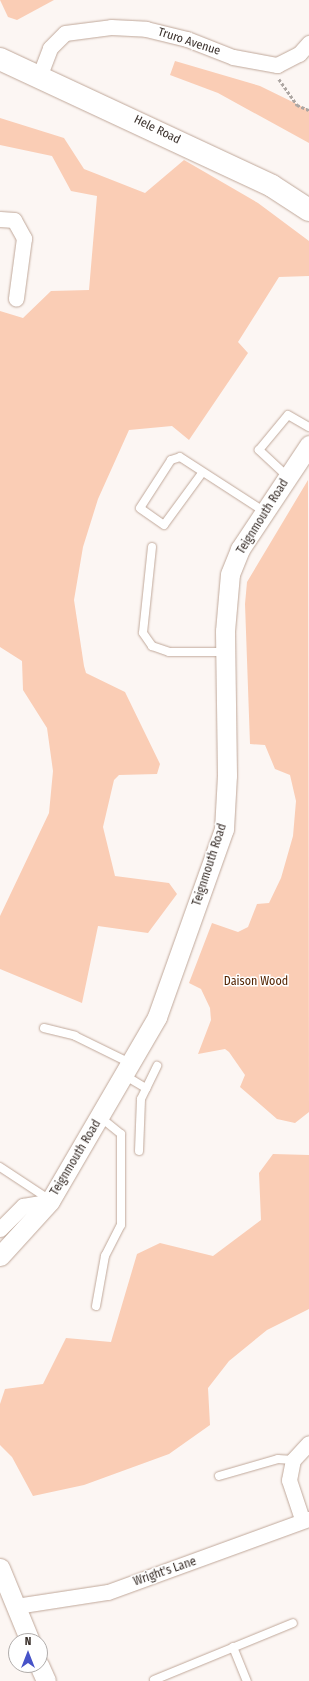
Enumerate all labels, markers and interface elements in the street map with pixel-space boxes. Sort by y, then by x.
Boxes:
street label: Truro Avenue [156,25,222,59]
street label: Hele Road [131,113,183,147]
street label: Teignmouth Road [234,477,292,557]
street label: Teignmouth Road [190,822,230,908]
park label: Daison Wood [224,975,288,989]
street label: Teignmouth Road [48,1118,104,1198]
street label: Wright's Lane [132,1555,198,1589]
north arrow [8,1633,48,1673]
text: N [25,1635,31,1648]

